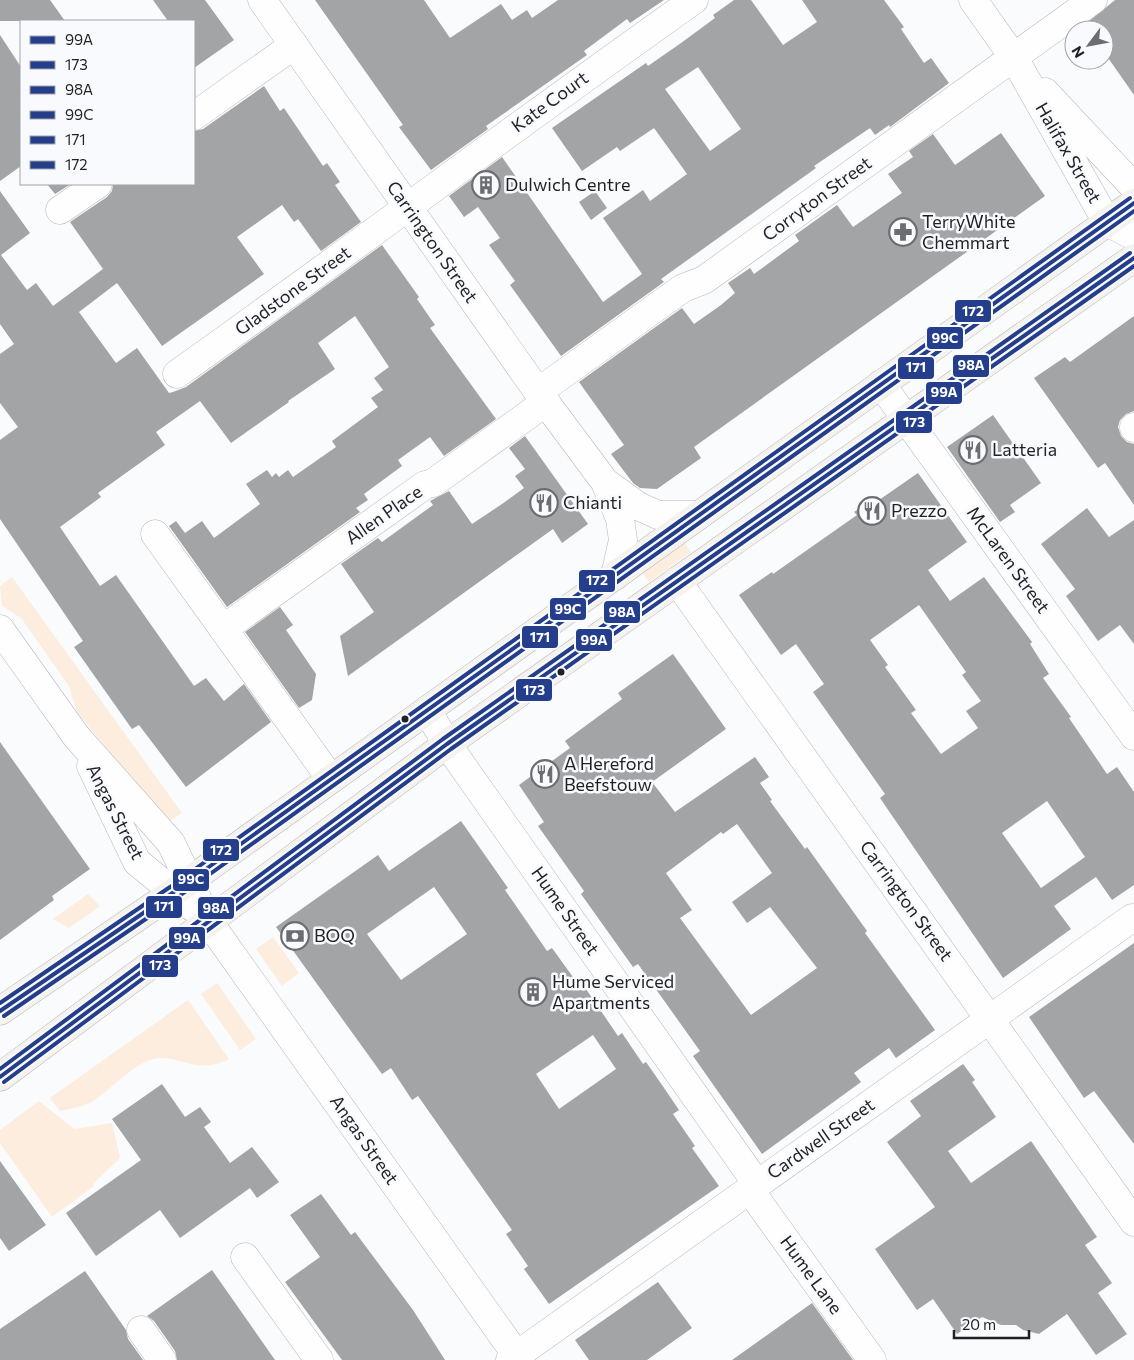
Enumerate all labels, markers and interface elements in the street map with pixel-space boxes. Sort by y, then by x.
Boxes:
legend [20,20,195,185]
north arrow [1064,20,1114,70]
text: 99A [65,30,93,48]
text: N [1068,43,1088,61]
text: 173 [65,55,88,73]
street label: Kate Court [507,66,592,136]
text: 98A [65,80,93,98]
street label: Halifax Street [1031,98,1106,207]
text: 99C [65,105,94,123]
text: 171 [65,130,86,148]
street label: Corryton Street [758,151,875,245]
text: 172 [65,155,88,173]
building icon: Dulwich Centre [471,170,501,200]
place label: Dulwich Centre [505,173,630,195]
street label: Carrington Street [383,176,483,306]
place label: TerryWhite Chemmart [922,210,1015,253]
pharmacy icon: TerryWhite Chemmart [888,217,918,247]
street label: Gladstone Street [230,241,355,340]
line badge: 172 [954,299,992,323]
text: 172 [962,302,984,319]
line badge: 99C [926,326,964,350]
text: 99C [932,329,958,346]
line badge: 98A [952,354,990,378]
line badge: 171 [897,356,935,380]
text: 98A [958,356,985,373]
text: 171 [906,358,926,375]
line badge: 99A [925,381,963,405]
text: 99A [931,383,957,400]
line badge: 173 [895,410,933,434]
text: 173 [903,413,925,430]
restaurant icon: Latteria [958,435,988,465]
place label: Latteria [992,438,1057,460]
street label: Allen Place [341,480,426,549]
restaurant icon: Chianti [529,488,559,518]
place label: Chianti [563,491,622,513]
restaurant icon: Prezzo [857,496,887,526]
place label: Prezzo [891,499,947,521]
street label: McLaren Street [963,502,1055,617]
line badge: 172 [578,569,616,593]
text: 172 [586,571,608,588]
line badge: 99C [549,597,587,621]
text: 99C [555,600,581,617]
line badge: 98A [603,600,641,624]
text: 98A [609,603,636,620]
line badge: 171 [521,625,559,649]
text: 171 [530,628,550,645]
line badge: 99A [575,628,613,652]
text: 99A [581,631,607,648]
unlabelled marker [556,667,566,677]
line badge: 173 [515,678,553,702]
text: 173 [523,681,545,698]
unlabelled marker [400,714,410,724]
place label: A Hereford Beefstouw [564,752,654,795]
restaurant icon: A Hereford Beefstouw [530,759,560,789]
street label: Angas Street [82,760,149,863]
street label: Carrington Street [856,836,958,965]
line badge: 172 [202,838,240,862]
text: 172 [210,841,232,858]
street label: Hume Street [527,862,604,959]
line badge: 99C [172,868,210,892]
text: 99C [178,870,204,887]
line badge: 171 [145,895,183,919]
line badge: 98A [197,896,235,920]
text: 171 [154,897,174,914]
text: 98A [203,899,230,916]
bank icon: BOQ [280,921,310,951]
place label: BOQ [314,924,355,946]
line badge: 99A [168,926,206,950]
text: 99A [174,929,200,946]
line badge: 173 [141,954,179,978]
text: 173 [149,956,171,973]
place label: Hume Serviced Apartments [552,970,674,1013]
building icon: Hume Serviced Apartments [518,977,548,1007]
street label: Angas Street [326,1090,404,1188]
street label: Cardwell Street [762,1093,878,1183]
street label: Hume Lane [776,1231,848,1318]
scale bar [954,1308,1029,1340]
text: 20 m [962,1315,996,1333]

